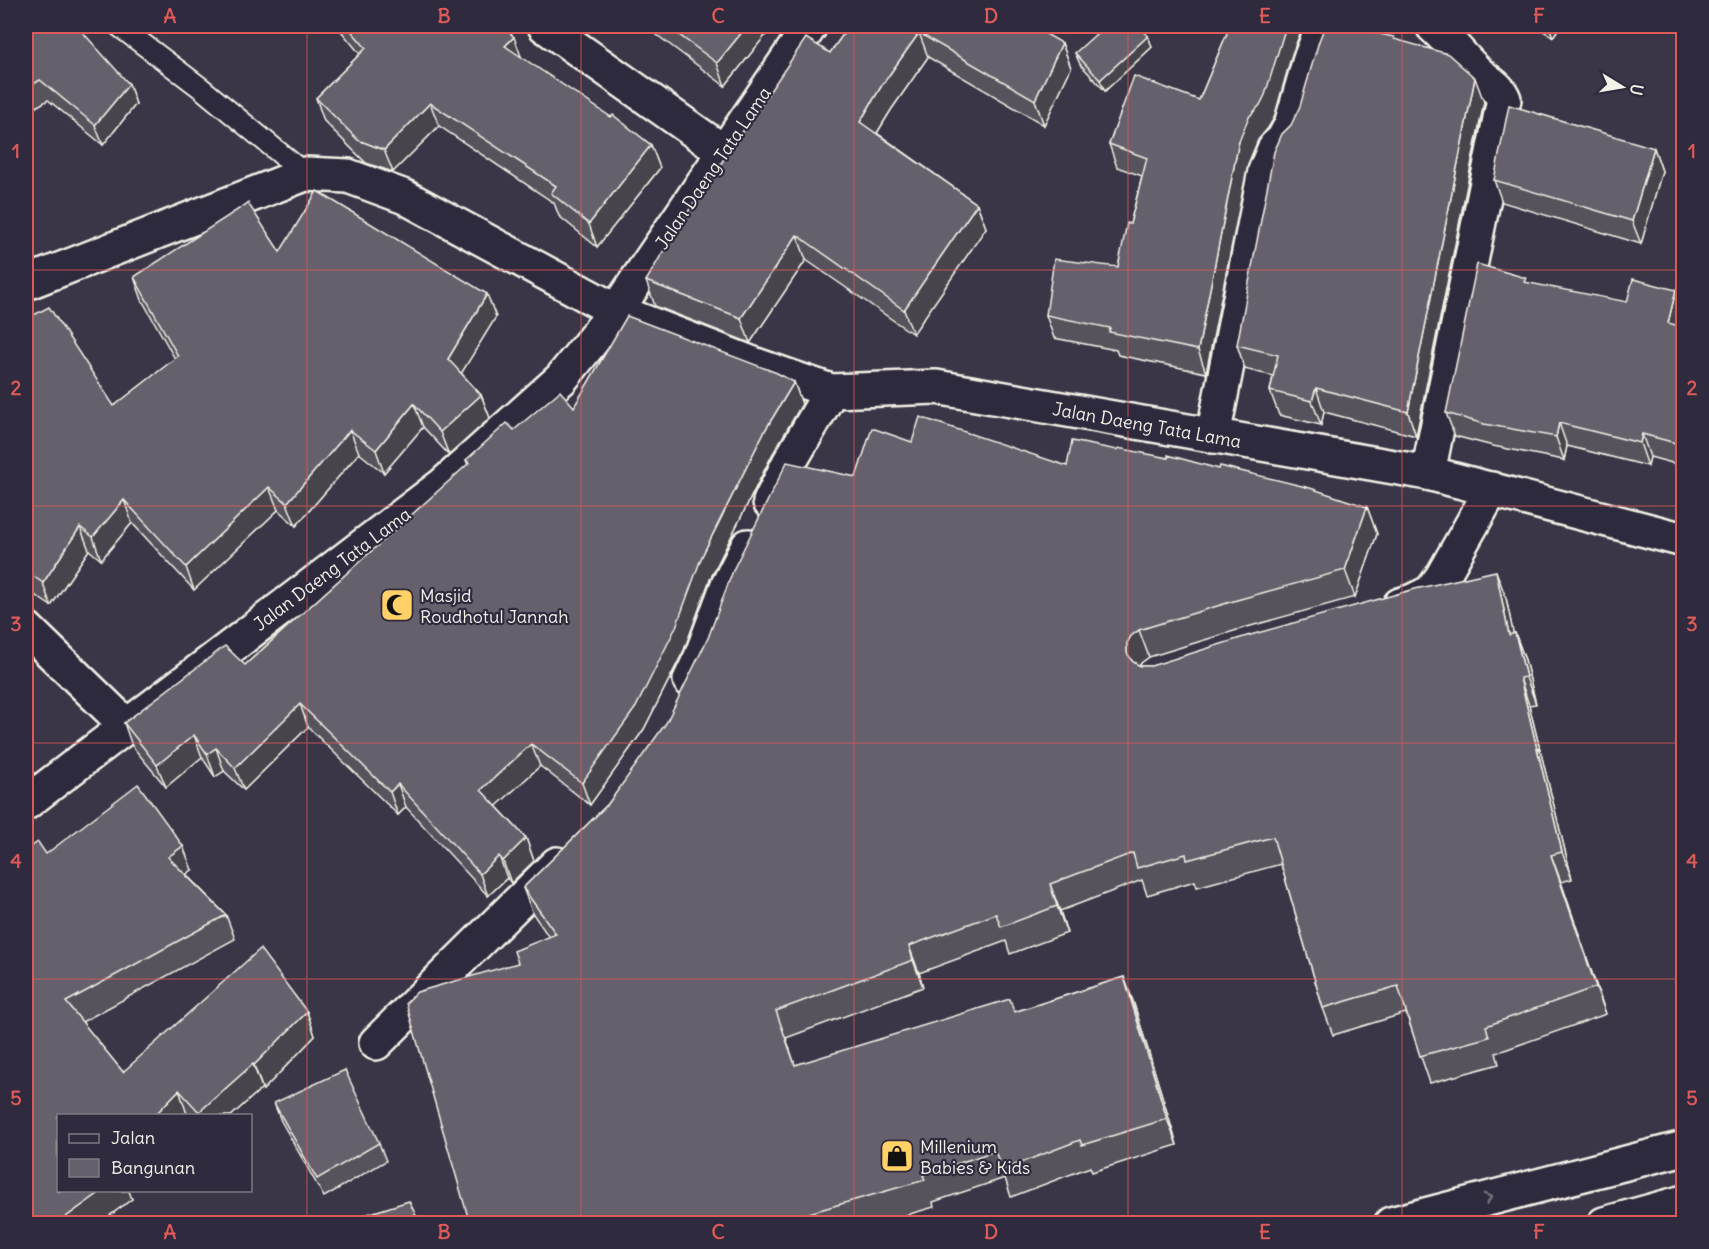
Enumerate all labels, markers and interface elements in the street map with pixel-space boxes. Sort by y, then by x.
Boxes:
text: A [164,3,177,28]
text: B [437,3,451,28]
text: C [711,3,725,28]
text: D [984,3,998,28]
text: E [1259,3,1271,28]
text: F [1533,3,1545,28]
north arrow [1592,57,1652,117]
street label: Jalan Daeng Tata Lama [650,82,776,254]
text: U [1626,83,1648,97]
text: 1 [12,138,20,163]
text: 1 [1688,138,1696,163]
text: 2 [11,375,22,400]
text: 2 [1687,375,1698,400]
street label: Jalan Daeng Tata Lama [1051,397,1243,453]
street label: Jalan Daeng Tata Lama [249,502,415,636]
place label: Masjid Roudhotul Jannah [420,584,569,628]
mosque icon: Masjid Roudhotul Jannah [379,587,415,623]
text: 3 [10,611,22,636]
text: 3 [1686,611,1698,636]
text: 4 [10,848,22,873]
text: 4 [1686,848,1698,873]
text: 5 [10,1085,22,1110]
text: 5 [1686,1085,1698,1110]
legend [57,1114,252,1192]
text: Jalan [111,1126,155,1149]
place label: Millenium Babies & Kids [920,1135,1030,1179]
shop icon: Millenium Babies & Kids [879,1138,915,1174]
text: Bangunan [111,1156,195,1179]
one-way arrow [1483,1193,1493,1206]
text: A [164,1219,177,1244]
text: B [437,1219,451,1244]
text: C [711,1219,725,1244]
text: D [984,1219,998,1244]
text: E [1259,1219,1271,1244]
text: F [1533,1219,1545,1244]

